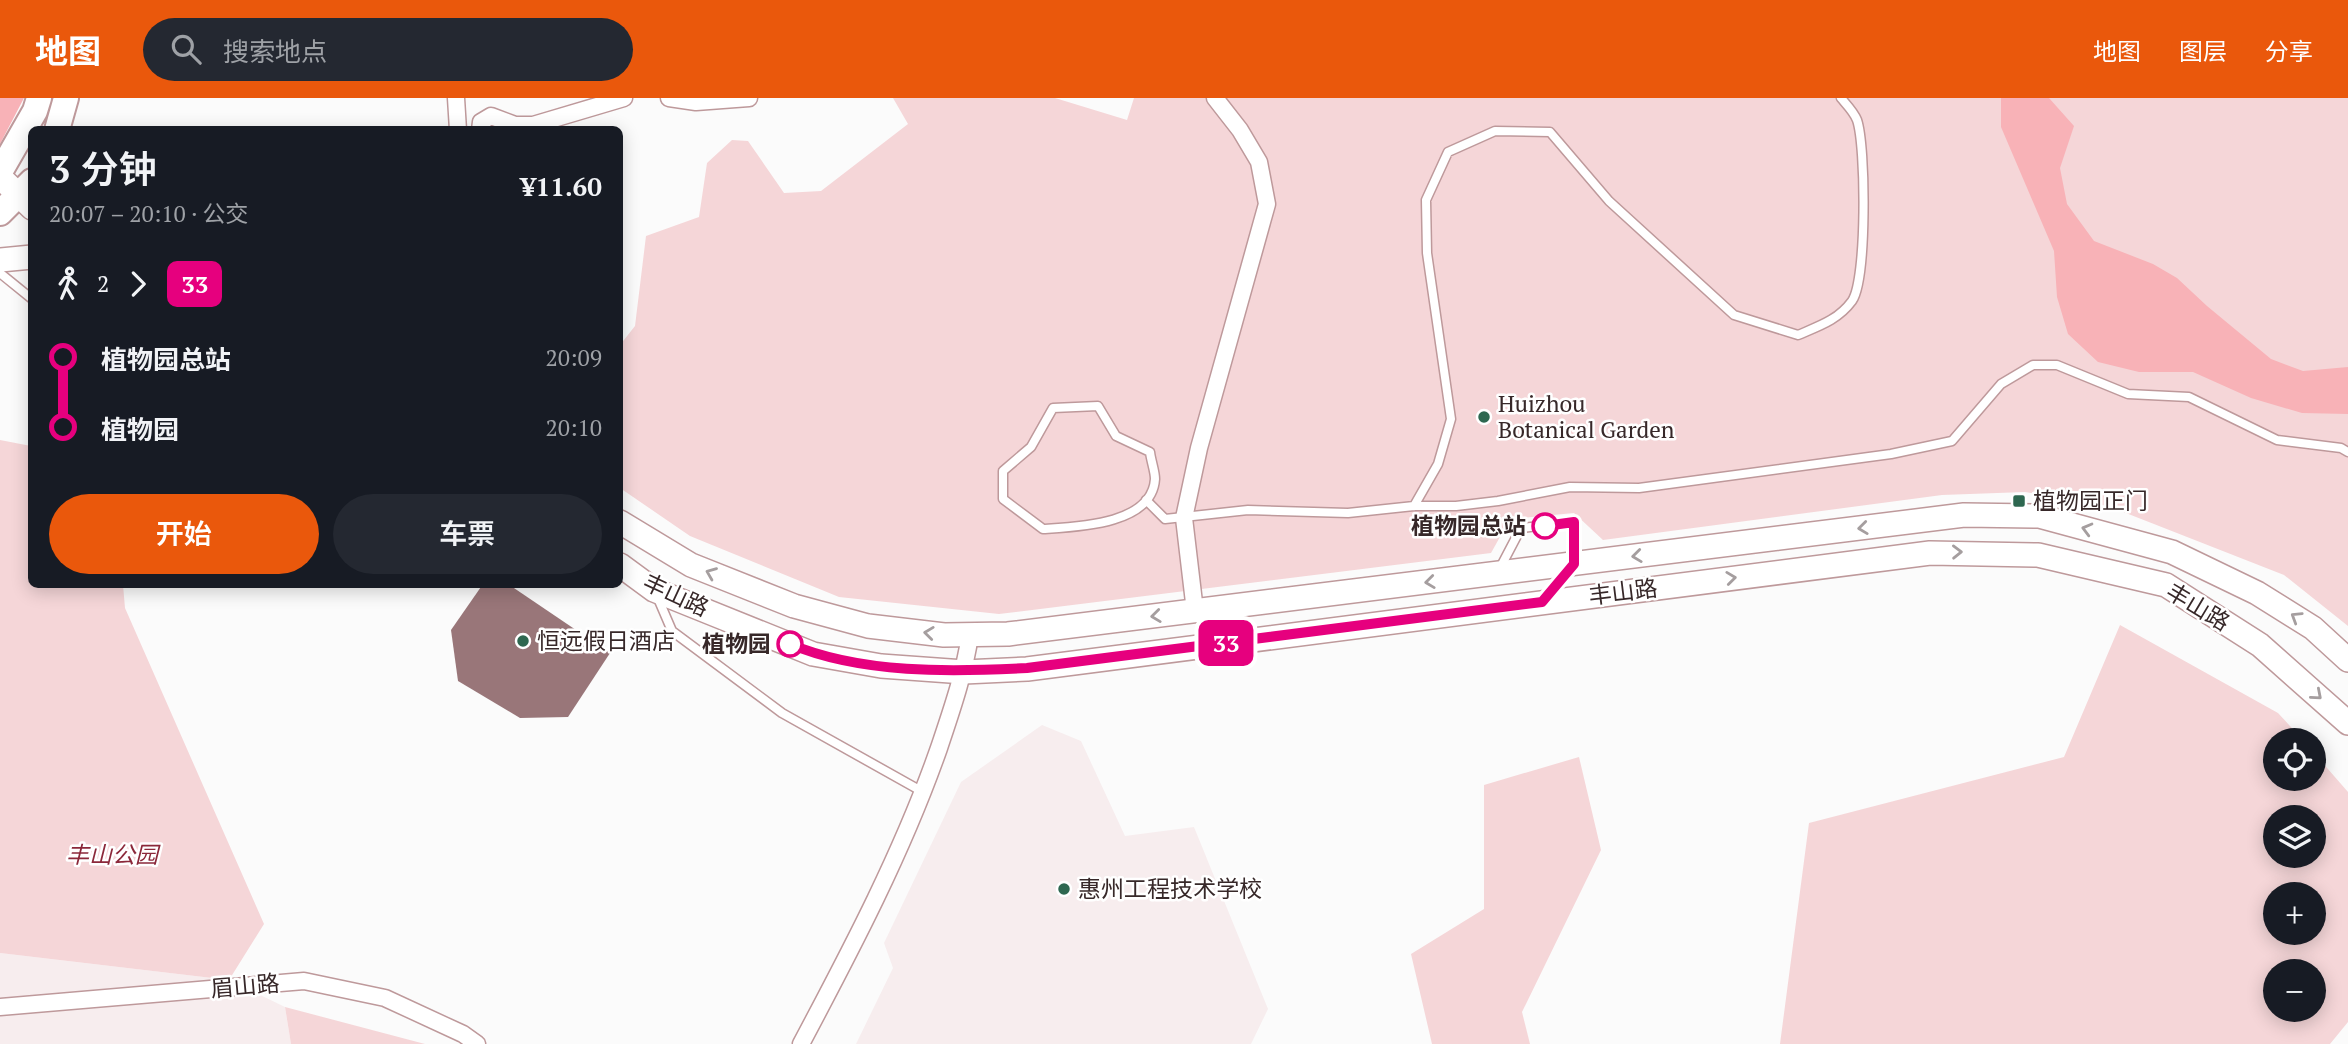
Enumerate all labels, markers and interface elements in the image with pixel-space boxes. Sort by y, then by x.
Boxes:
search box [143,18,633,81]
text: 地图 [35,29,101,72]
icon: search [167,30,205,68]
text: 搜索地点 [223,34,327,68]
text: 地图 [2093,35,2141,67]
text: 图层 [2179,35,2227,67]
text: 分享 [2265,35,2313,67]
text: 3 分钟 [49,144,157,194]
text: ¥11.60 [521,169,602,203]
text: 20:07 – 20:10 · 公交 [49,198,249,229]
icon: walk [49,265,87,303]
icon: forward [119,265,157,303]
text: 2 [97,268,109,299]
text: 33 [181,268,208,300]
text: 植物园总站 [101,342,231,376]
text: 20:09 [545,342,602,373]
place label: Huizhou Botanical Garden [1498,388,1675,445]
marker: Huizhou Botanical Garden [1476,409,1492,425]
text: 植物园 [101,412,179,446]
text: 20:10 [545,412,602,443]
place label: 植物园正门 [2033,485,2148,516]
marker: 植物园正门 [2011,493,2027,509]
button: 开始 [49,494,319,574]
button: 车票 [333,494,602,574]
place label: 植物园总站 [1411,510,1526,541]
marker: 植物园总站 [1532,513,1558,539]
one-way arrow [1857,520,1868,535]
one-way arrow [2082,523,2094,537]
one-way arrow [1953,544,1963,560]
one-way arrow [1631,549,1643,564]
street label: 丰山路 [638,566,714,623]
one-way arrow [706,568,718,582]
one-way arrow [1726,571,1737,586]
street label: 丰山路 [1587,572,1659,611]
one-way arrow [1424,574,1436,589]
street label: 丰山路 [2161,576,2236,638]
one-way arrow [1150,608,1162,623]
one-way arrow [2290,612,2303,625]
line badge: 33 [1194,620,1258,666]
place label: 恒远假日酒店 [537,625,675,656]
one-way arrow [924,626,935,641]
text: 33 [1212,627,1240,659]
place label: 植物园 [702,628,771,659]
marker: 植物园 [777,631,803,657]
marker: 恒远假日酒店 [515,633,531,649]
one-way arrow [2308,686,2321,699]
map controls [2263,728,2326,1022]
button: locate [2263,728,2326,791]
button: layers [2263,805,2326,868]
park label: 丰山公园 [66,839,161,870]
place label: 惠州工程技术学校 [1078,873,1262,904]
marker: 惠州工程技术学校 [1056,881,1072,897]
button: + [2263,882,2326,945]
button: − [2263,959,2326,1022]
street label: 眉山路 [209,967,281,1004]

